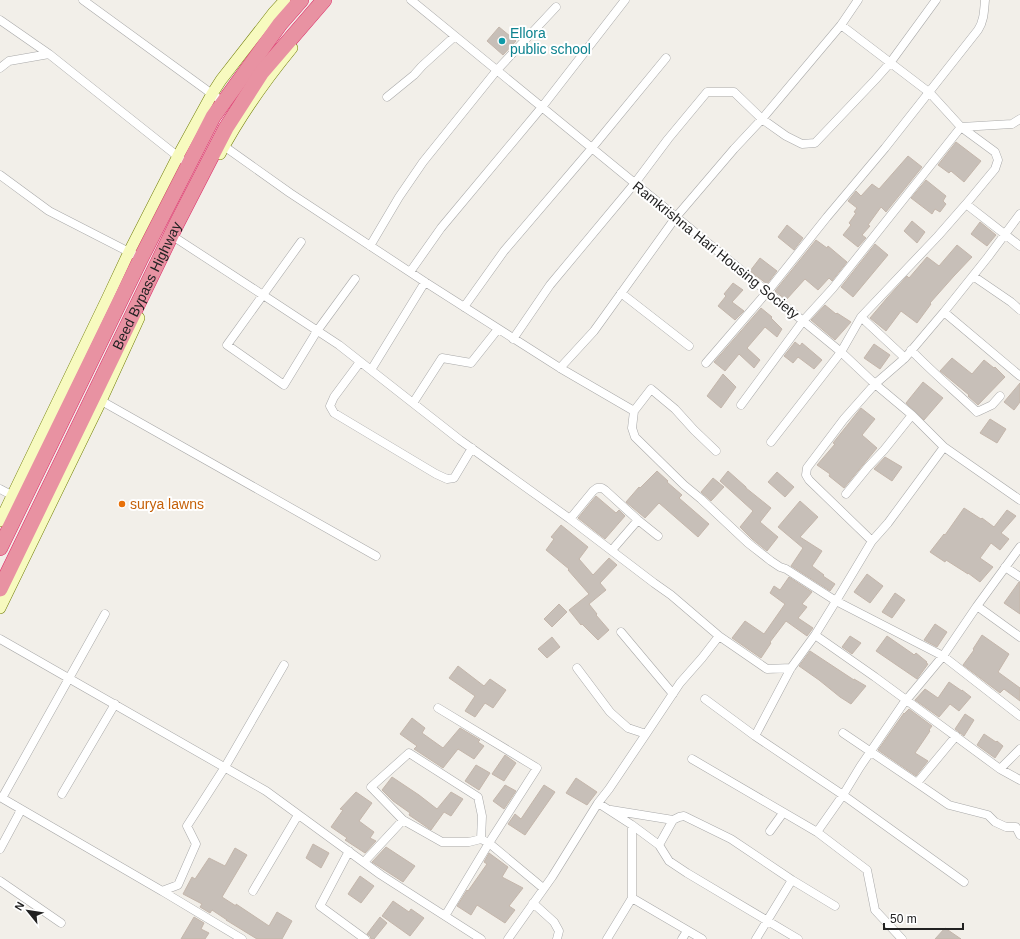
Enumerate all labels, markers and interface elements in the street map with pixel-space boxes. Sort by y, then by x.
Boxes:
place label: Ellora public school [510,25,591,57]
marker: Ellora public school [497,36,507,46]
street label: Ramkrishna Hari Housing Society [630,178,802,322]
street label: Beed Bypass Highway [109,219,184,352]
place label: surya lawns [130,496,204,512]
marker: surya lawns [117,499,127,509]
north arrow [8,891,48,931]
text: N [12,900,27,912]
scale bar [884,905,963,931]
text: 50 m [890,912,917,926]

